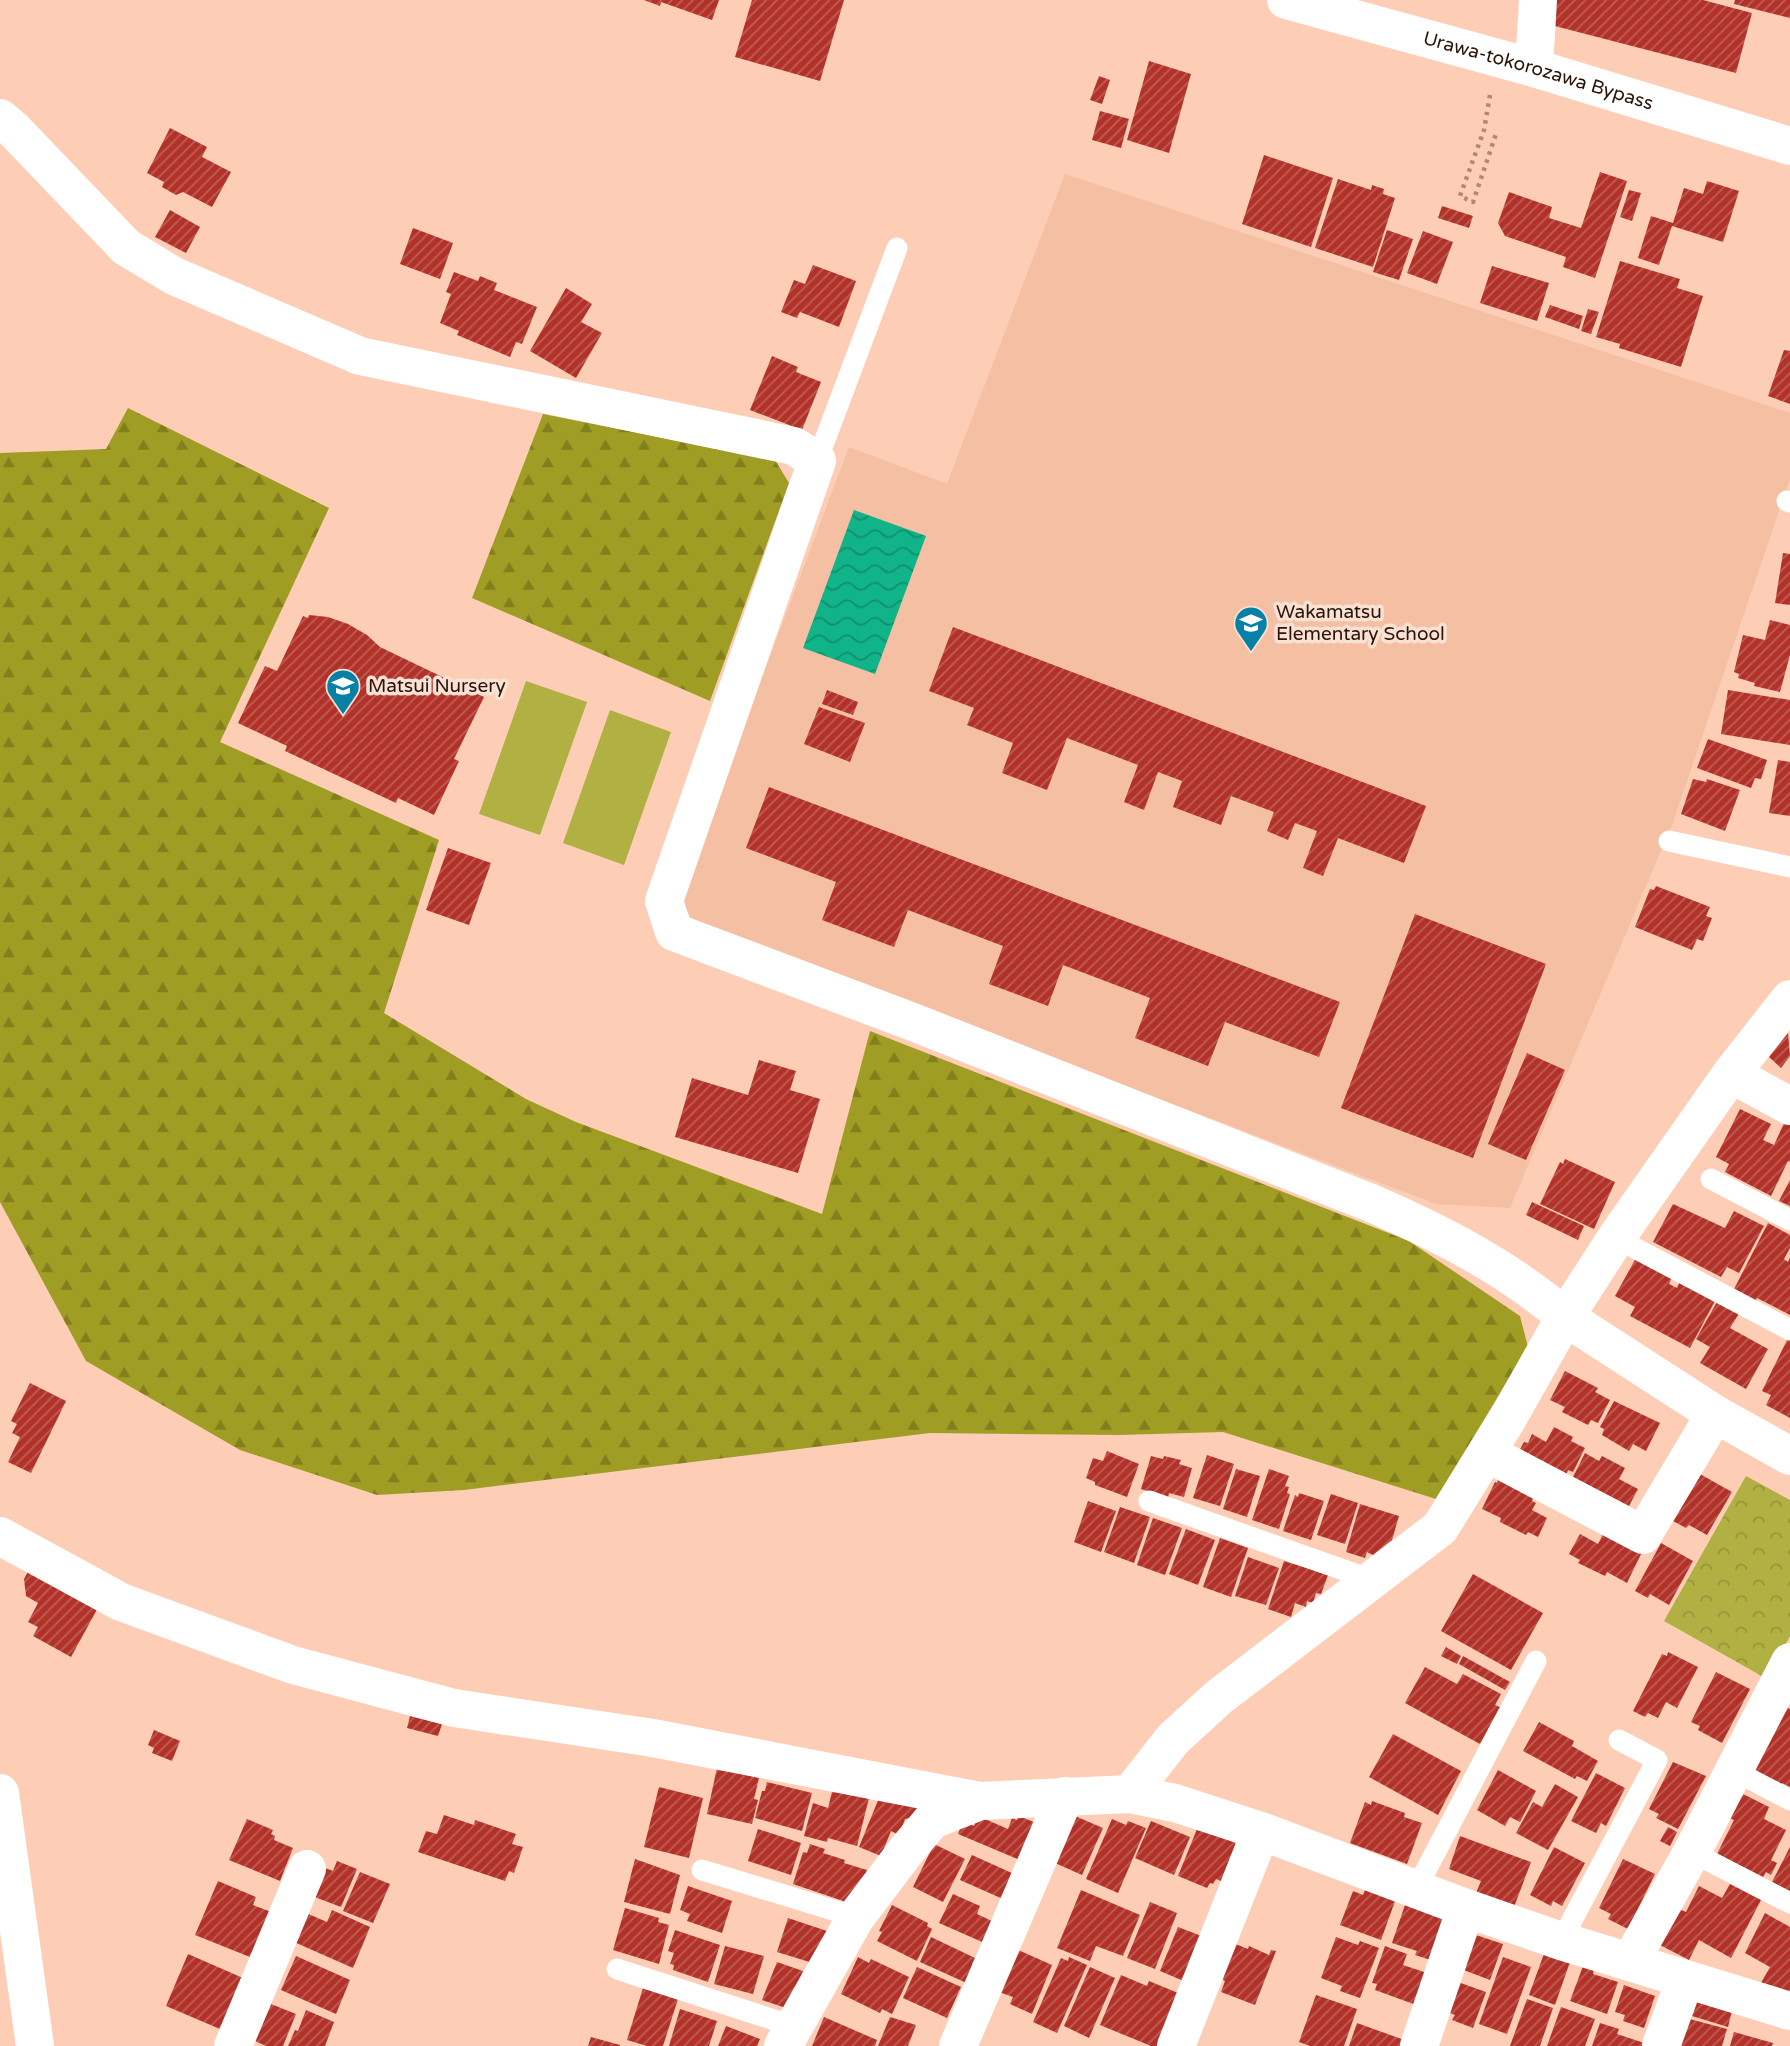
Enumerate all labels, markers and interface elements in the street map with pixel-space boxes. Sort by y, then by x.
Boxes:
street label: Urawa-tokorozawa Bypass [1421,27,1656,115]
place label: Wakamatsu Elementary School [1276,601,1445,645]
school or university icon: Wakamatsu Elementary School [1232,604,1270,653]
school or university icon: Matsui Nursery [324,667,362,716]
place label: Matsui Nursery [368,675,506,697]

